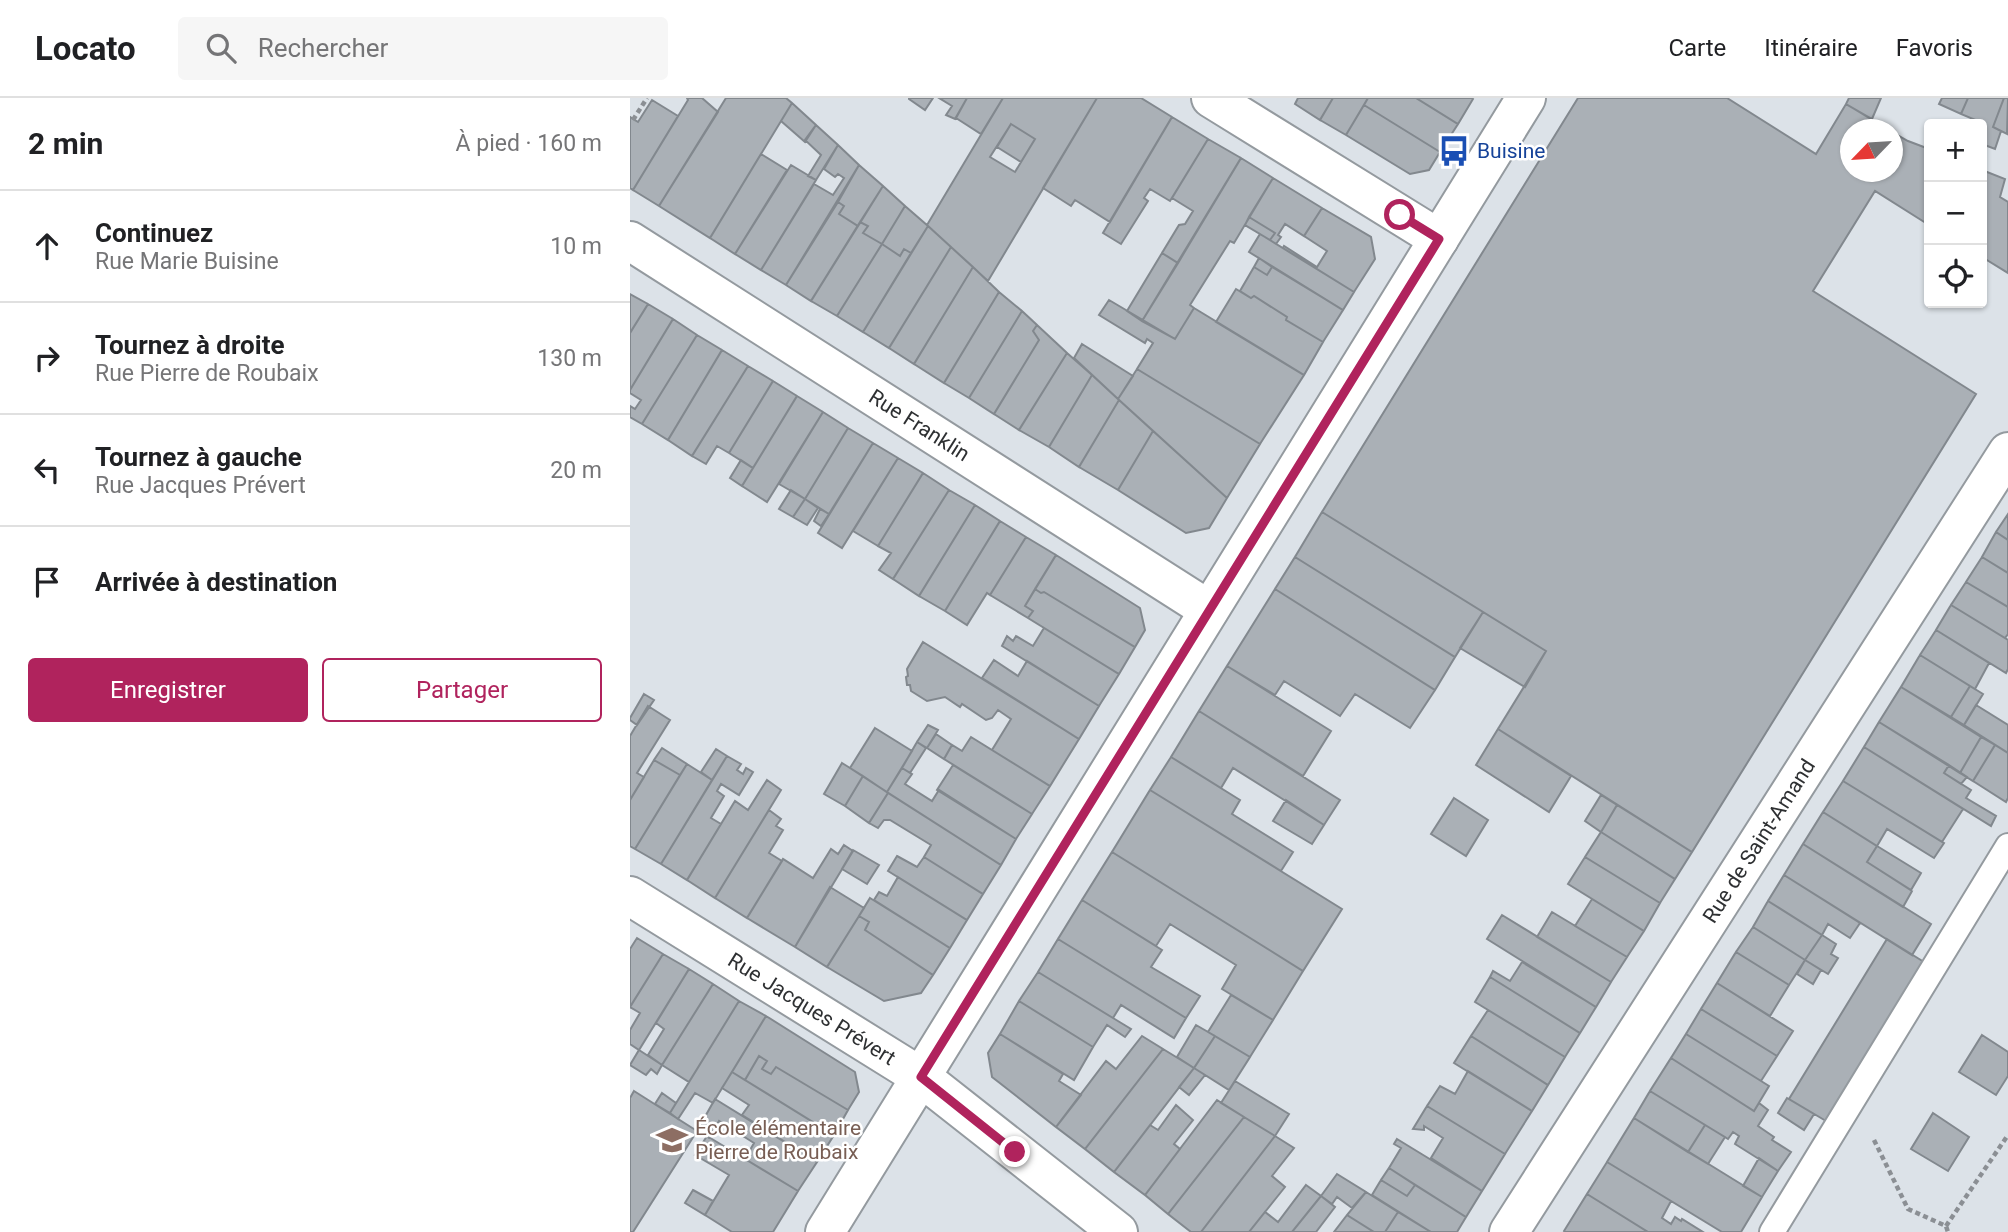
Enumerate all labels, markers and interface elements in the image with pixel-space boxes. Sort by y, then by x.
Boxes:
search box [178,17,668,80]
text: Locato [35,29,136,68]
icon: search [202,29,240,67]
text: Rechercher [258,33,388,63]
text: Carte [1668,34,1726,62]
text: Itinéraire [1764,34,1858,62]
text: Favoris [1896,34,1973,62]
north arrow [1840,119,1903,182]
map controls [1924,119,1987,308]
button: + [1924,119,1987,182]
text: 2 min [28,126,103,161]
text: À pied · 160 m [456,130,602,157]
bus stop icon: Buisine [1437,134,1471,168]
place label: Buisine [1477,139,1545,163]
button: − [1924,182,1987,245]
route start [1384,199,1415,230]
text: Continuez [95,218,213,248]
icon: ahead [28,227,66,265]
text: 10 m [550,233,602,260]
button: locate [1924,245,1987,308]
text: Rue Marie Buisine [95,248,279,275]
text: Tournez à droite [95,330,285,360]
icon: right [28,339,66,377]
text: 130 m [537,345,602,372]
text: Rue Pierre de Roubaix [95,360,319,387]
street label: Rue Franklin [865,384,974,466]
text: Tournez à gauche [95,442,302,472]
icon: left [28,451,66,489]
text: 20 m [550,457,602,484]
text: Rue Jacques Prévert [95,472,306,499]
icon: arrive [28,563,66,601]
text: Arrivée à destination [95,567,337,597]
button: Enregistrer [28,658,308,722]
button: Partager [322,658,602,722]
street label: Rue de Saint-Amand [1698,755,1820,927]
street label: Rue Jacques Prévert [724,948,900,1070]
place label: École élémentaire Pierre de Roubaix [695,1116,861,1164]
school or university icon: École élémentaire Pierre de Roubaix [655,1123,689,1157]
route end [999,1136,1030,1167]

